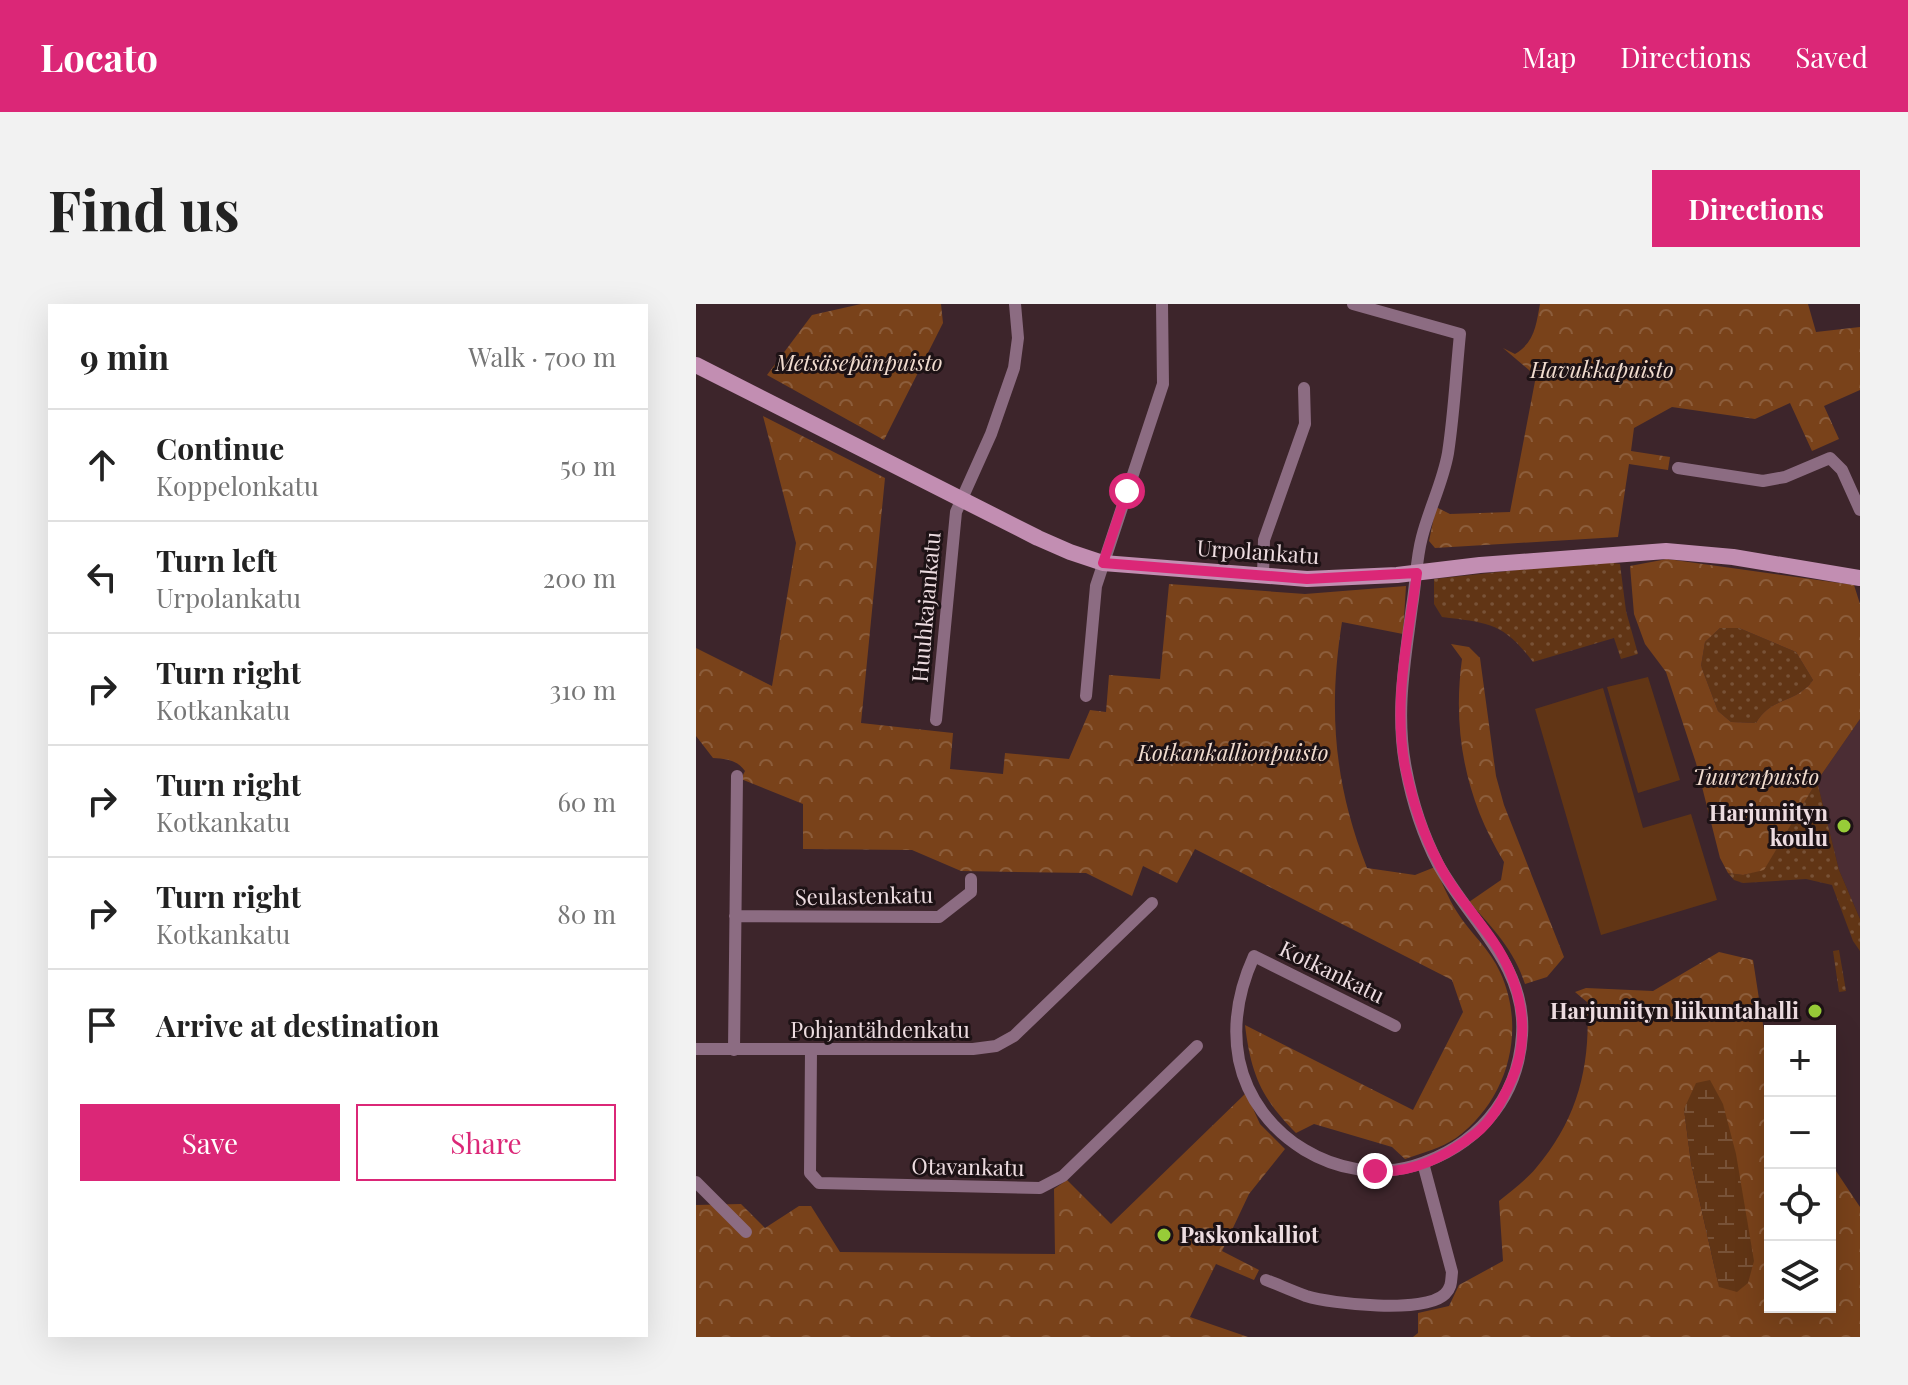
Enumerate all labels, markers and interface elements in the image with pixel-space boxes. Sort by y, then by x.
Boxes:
text: Locato [40,31,158,82]
text: Map [1522,38,1576,75]
text: Directions [1620,38,1751,75]
text: Saved [1795,38,1868,75]
button: Directions [1652,170,1860,247]
text: Find us [48,171,240,246]
text: 9 min [80,333,169,379]
text: Walk · 700 m [468,339,616,374]
park label: Metsäsepänpuisto [774,347,943,377]
park label: Havukkapuisto [1529,354,1674,384]
text: Continue [156,428,284,468]
icon: ahead [80,443,124,487]
text: 50 m [560,448,616,483]
text: Koppelonkatu [156,468,319,503]
route start [1109,473,1145,509]
street label: Huuhkajankatu [903,530,947,683]
street label: Urpolankatu [1196,532,1321,570]
text: Turn left [156,540,277,580]
icon: left [80,555,124,599]
text: 200 m [543,560,616,595]
text: Urpolankatu [156,580,301,615]
text: Turn right [156,652,301,692]
icon: right [80,667,124,711]
text: 310 m [549,672,616,707]
text: Kotkankatu [156,692,290,727]
park label: Kotkankallionpuisto [1136,737,1329,767]
park label: Tuurenpuisto [1693,761,1819,791]
text: Turn right [156,764,301,804]
icon: right [80,779,124,823]
text: 60 m [557,784,616,819]
place label: Harjuniityn koulu [1709,797,1828,852]
text: Kotkankatu [156,804,290,839]
marker: Harjuniityn koulu [1835,817,1853,835]
text: Turn right [156,876,301,916]
street label: Seulastenkatu [795,879,934,911]
icon: right [80,891,124,935]
text: 80 m [557,896,616,931]
text: Kotkankatu [156,916,290,951]
street label: Kotkankatu [1275,933,1390,1010]
place label: Harjuniityn liikuntahalli [1550,995,1799,1025]
marker: Harjuniityn liikuntahalli [1806,1002,1824,1020]
icon: arrive [80,1003,124,1047]
text: Arrive at destination [156,1005,439,1045]
street label: Pohjantähdenkatu [790,1014,970,1044]
map controls [1764,1025,1836,1313]
button: + [1764,1025,1836,1097]
button: − [1764,1097,1836,1169]
button: Save [80,1104,340,1181]
button: Share [356,1104,616,1181]
street label: Otavankatu [911,1150,1025,1182]
route end [1357,1153,1393,1189]
button: locate [1764,1169,1836,1241]
place label: Paskonkalliot [1180,1219,1319,1249]
marker: Paskonkalliot [1155,1226,1173,1244]
button: layers [1764,1241,1836,1313]

